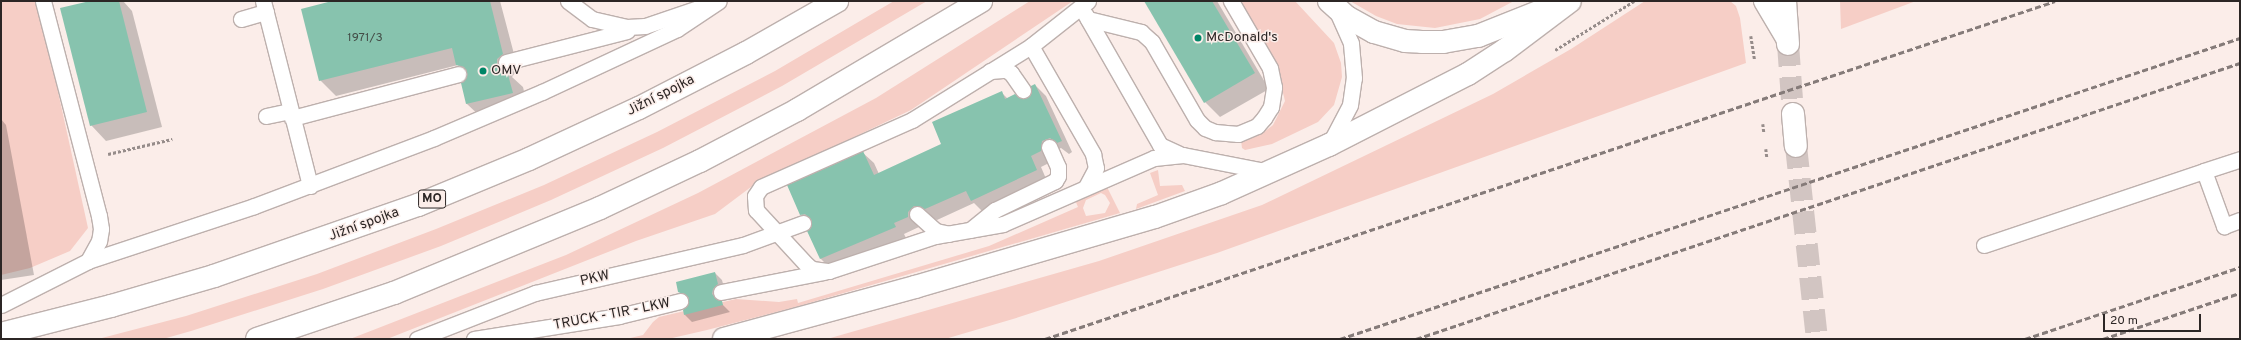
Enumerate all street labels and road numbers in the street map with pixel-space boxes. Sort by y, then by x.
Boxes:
street label: Jižní spojka [624,72,698,120]
road number: MO [418,188,446,210]
street label: Jižní spojka [327,205,401,245]
street label: PKW [579,267,611,291]
street label: TRUCK - TIR - LKW [552,295,672,335]

